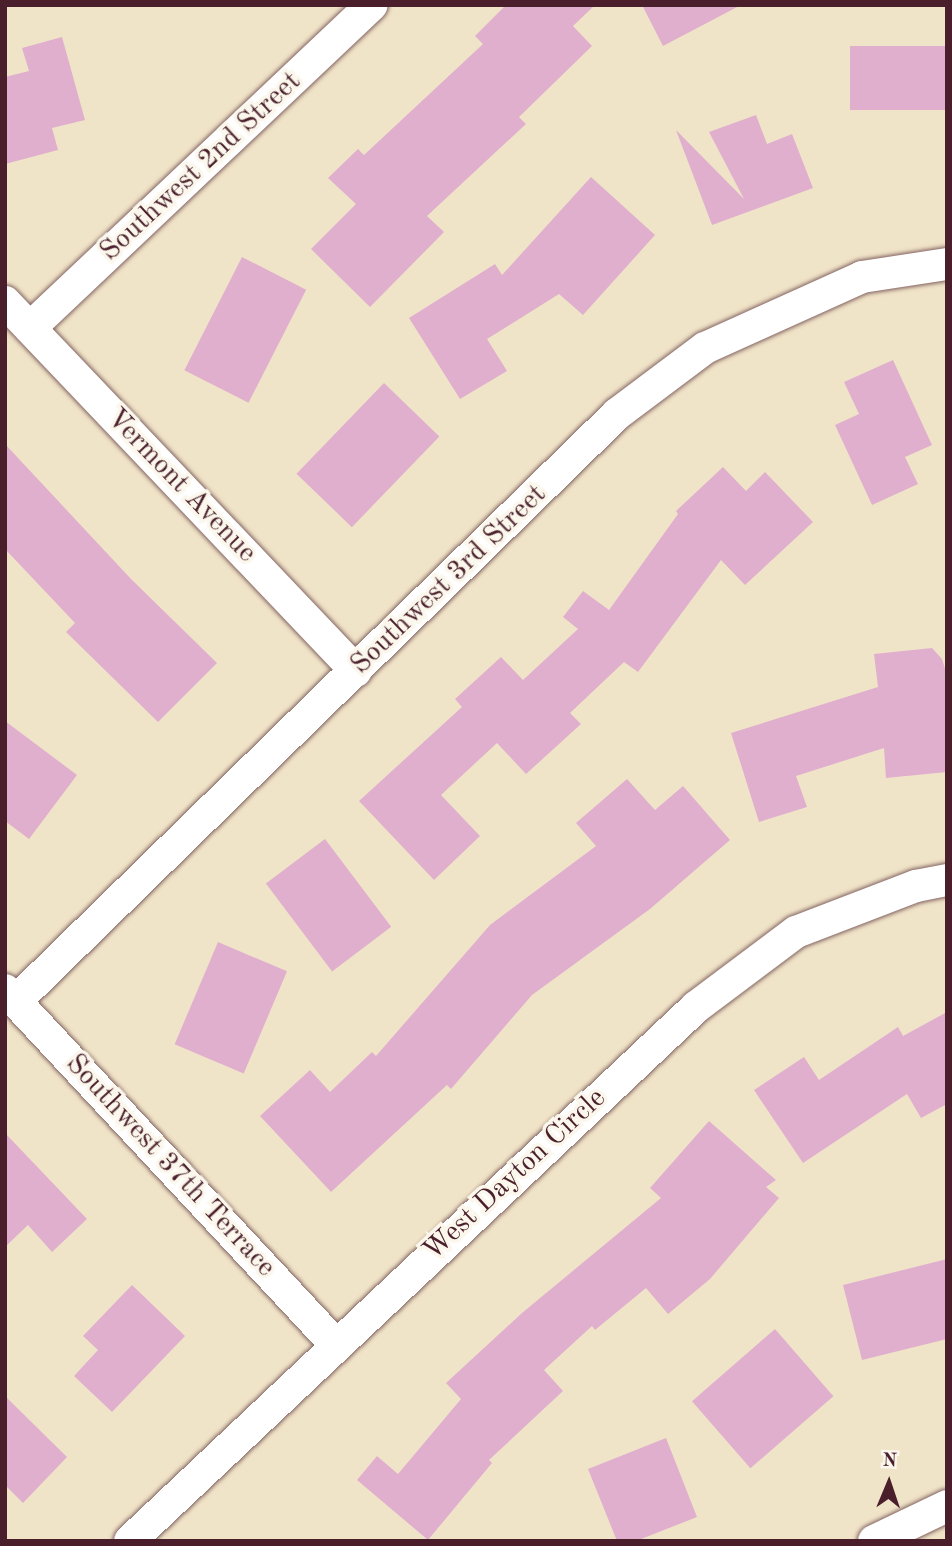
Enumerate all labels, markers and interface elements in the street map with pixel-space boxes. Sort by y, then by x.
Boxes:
street label: Southwest 2nd Street [94,65,308,269]
street label: Vermont Avenue [99,402,263,570]
street label: Southwest 3rd Street [344,478,554,682]
street label: Southwest 37th Terrace [58,1048,282,1284]
street label: West Dayton Circle [417,1082,613,1268]
north arrow [854,1448,924,1518]
text: N [882,1452,897,1471]

